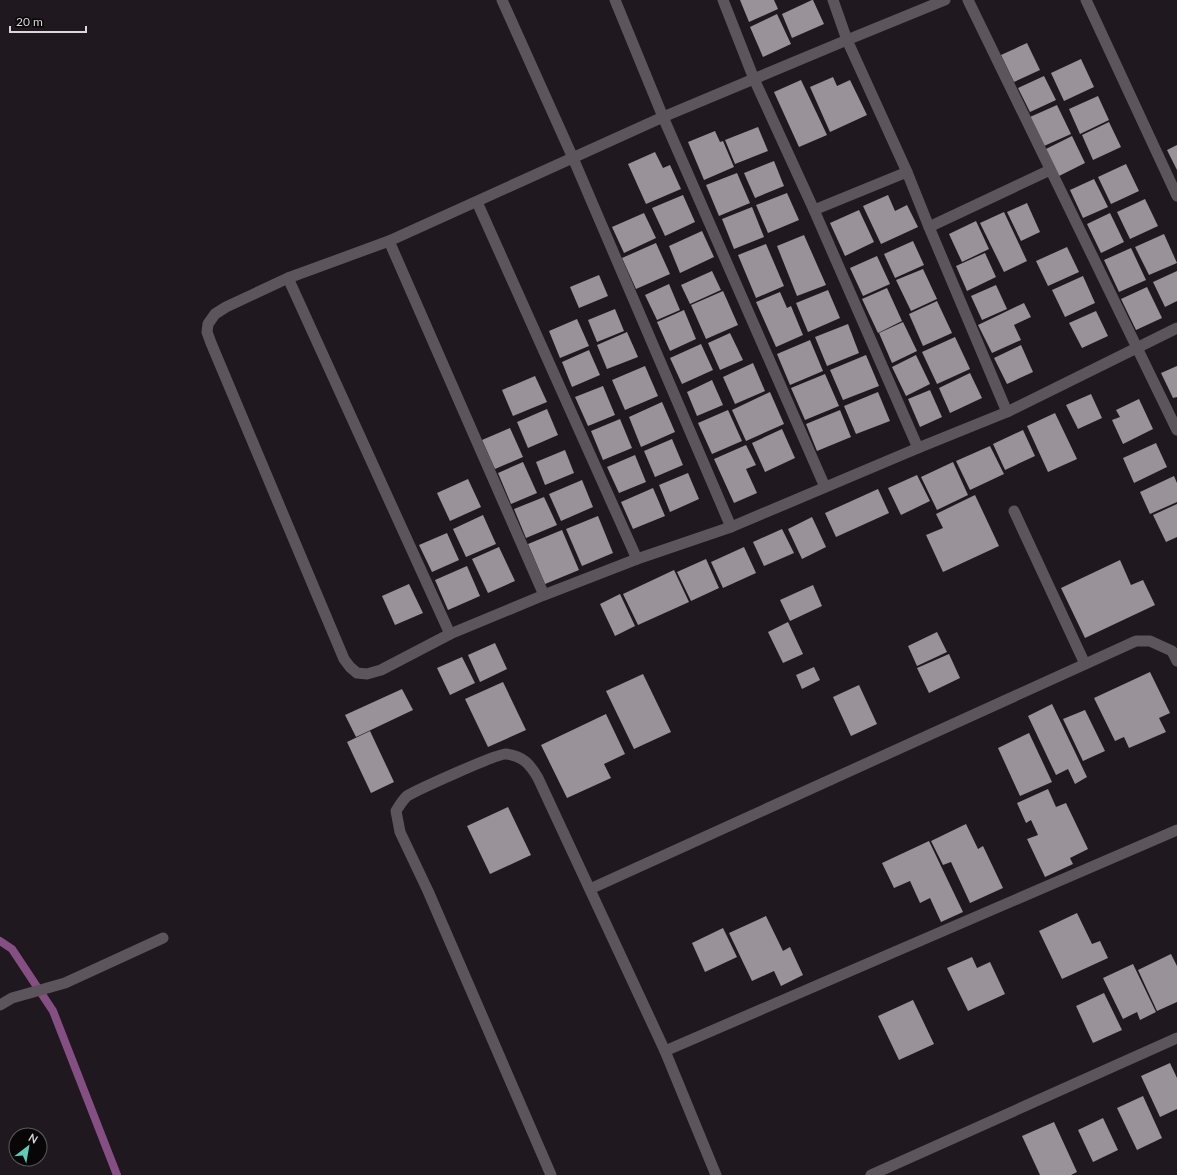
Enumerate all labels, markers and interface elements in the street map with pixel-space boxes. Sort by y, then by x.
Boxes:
scale bar [10,8,86,34]
text: 20 m [16,14,43,29]
north arrow [8,1127,48,1167]
text: N [26,1130,40,1146]

